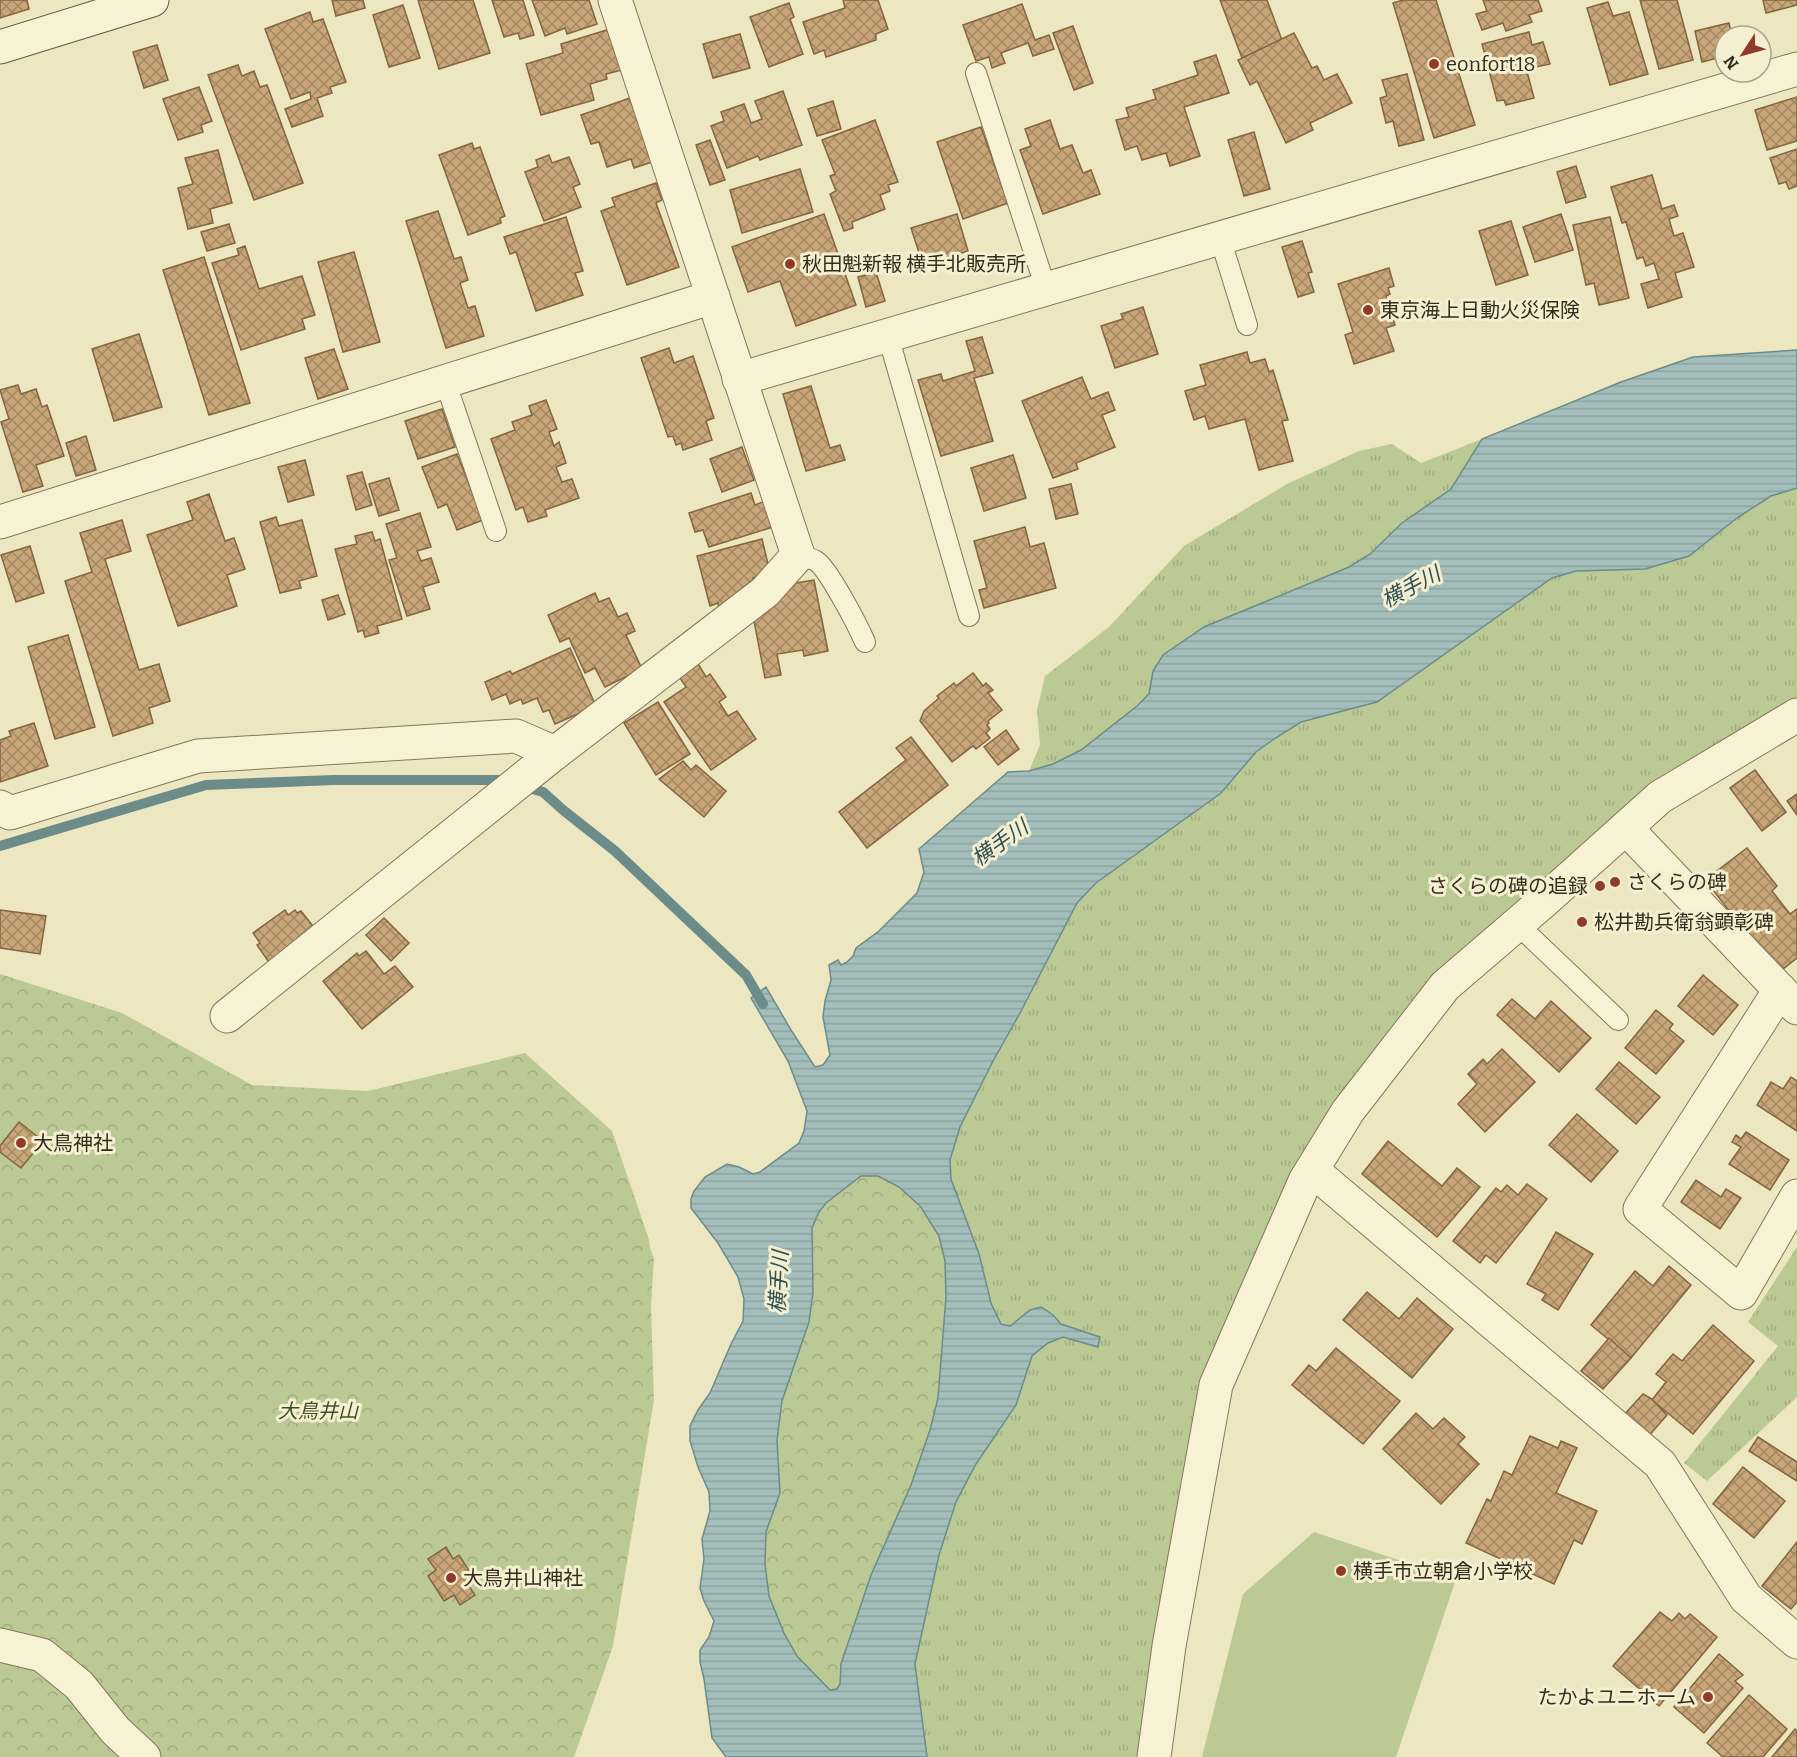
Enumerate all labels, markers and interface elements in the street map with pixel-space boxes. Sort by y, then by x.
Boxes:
north arrow [1713,24,1773,84]
place label: eonfort18 [1446,52,1536,76]
text: N [1720,52,1743,73]
marker: eonfort18 [1427,57,1441,71]
place label: 秋田魁新報 横手北販売所 [802,252,1026,276]
marker: 秋田魁新報 横手北販売所 [783,257,797,271]
place label: 東京海上日動火災保険 [1380,298,1580,322]
marker: 東京海上日動火災保険 [1361,303,1375,317]
water label: 横手川 [1377,560,1447,613]
water label: 横手川 [967,813,1035,872]
place label: さくらの碑 [1627,870,1727,894]
place label: さくらの碑の追録 [1428,874,1588,898]
marker: さくらの碑 [1608,875,1622,889]
marker: さくらの碑の追録 [1593,879,1607,893]
place label: 松井勘兵衛翁顕彰碑 [1594,910,1774,934]
marker: 松井勘兵衛翁顕彰碑 [1575,915,1589,929]
place label: 大鳥神社 [33,1131,113,1155]
marker: 大鳥神社 [14,1136,28,1150]
water label: 横手川 [764,1248,794,1314]
park label: 大鳥井山 [278,1399,359,1423]
place label: 横手市立朝倉小学校 [1353,1559,1533,1583]
marker: 横手市立朝倉小学校 [1334,1564,1348,1578]
place label: 大鳥井山神社 [463,1566,583,1590]
marker: 大鳥井山神社 [444,1571,458,1585]
place label: たかよユニホーム [1538,1685,1696,1709]
marker: たかよユニホーム [1701,1690,1715,1704]

